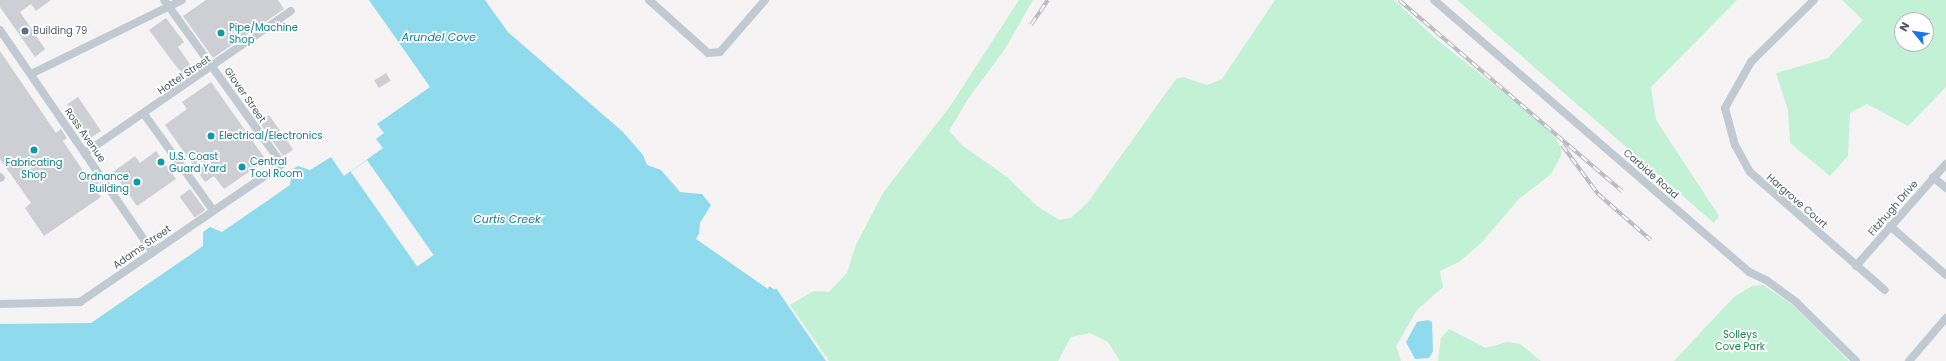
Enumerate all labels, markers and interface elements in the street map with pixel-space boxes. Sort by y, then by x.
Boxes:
north arrow [1894,12,1934,52]
text: N [1895,19,1913,34]
place label: Pipe/Machine Shop [229,21,298,44]
place label: Building 79 [33,25,87,37]
marker: Building 79 [20,26,30,36]
marker: Pipe/Machine Shop [216,28,226,38]
water label: Arundel Cove [402,30,476,44]
street label: Hottel Street [155,53,213,97]
street label: Glover Street [222,65,268,125]
street label: Ross Avenue [62,106,108,164]
place label: Electrical/Electronics [219,130,323,142]
marker: Electrical/Electronics [206,131,216,141]
marker: Fabricating Shop [29,145,39,155]
street label: Carbide Road [1621,147,1681,201]
place label: U.S. Coast Guard Yard [169,150,226,174]
place label: Central Tool Room [250,155,303,178]
place label: Fabricating Shop [6,156,62,180]
marker: U.S. Coast Guard Yard [156,157,166,167]
marker: Central Tool Room [237,162,247,172]
place label: Ordnance Building [79,170,129,194]
street label: Hargrove Court [1764,171,1830,231]
marker: Ordnance Building [132,177,142,187]
street label: Fitzhugh Drive [1866,178,1920,238]
water label: Curtis Creek [473,212,541,226]
street label: Adams Street [111,223,173,271]
park label: Solleys Cove Park [1715,328,1765,352]

